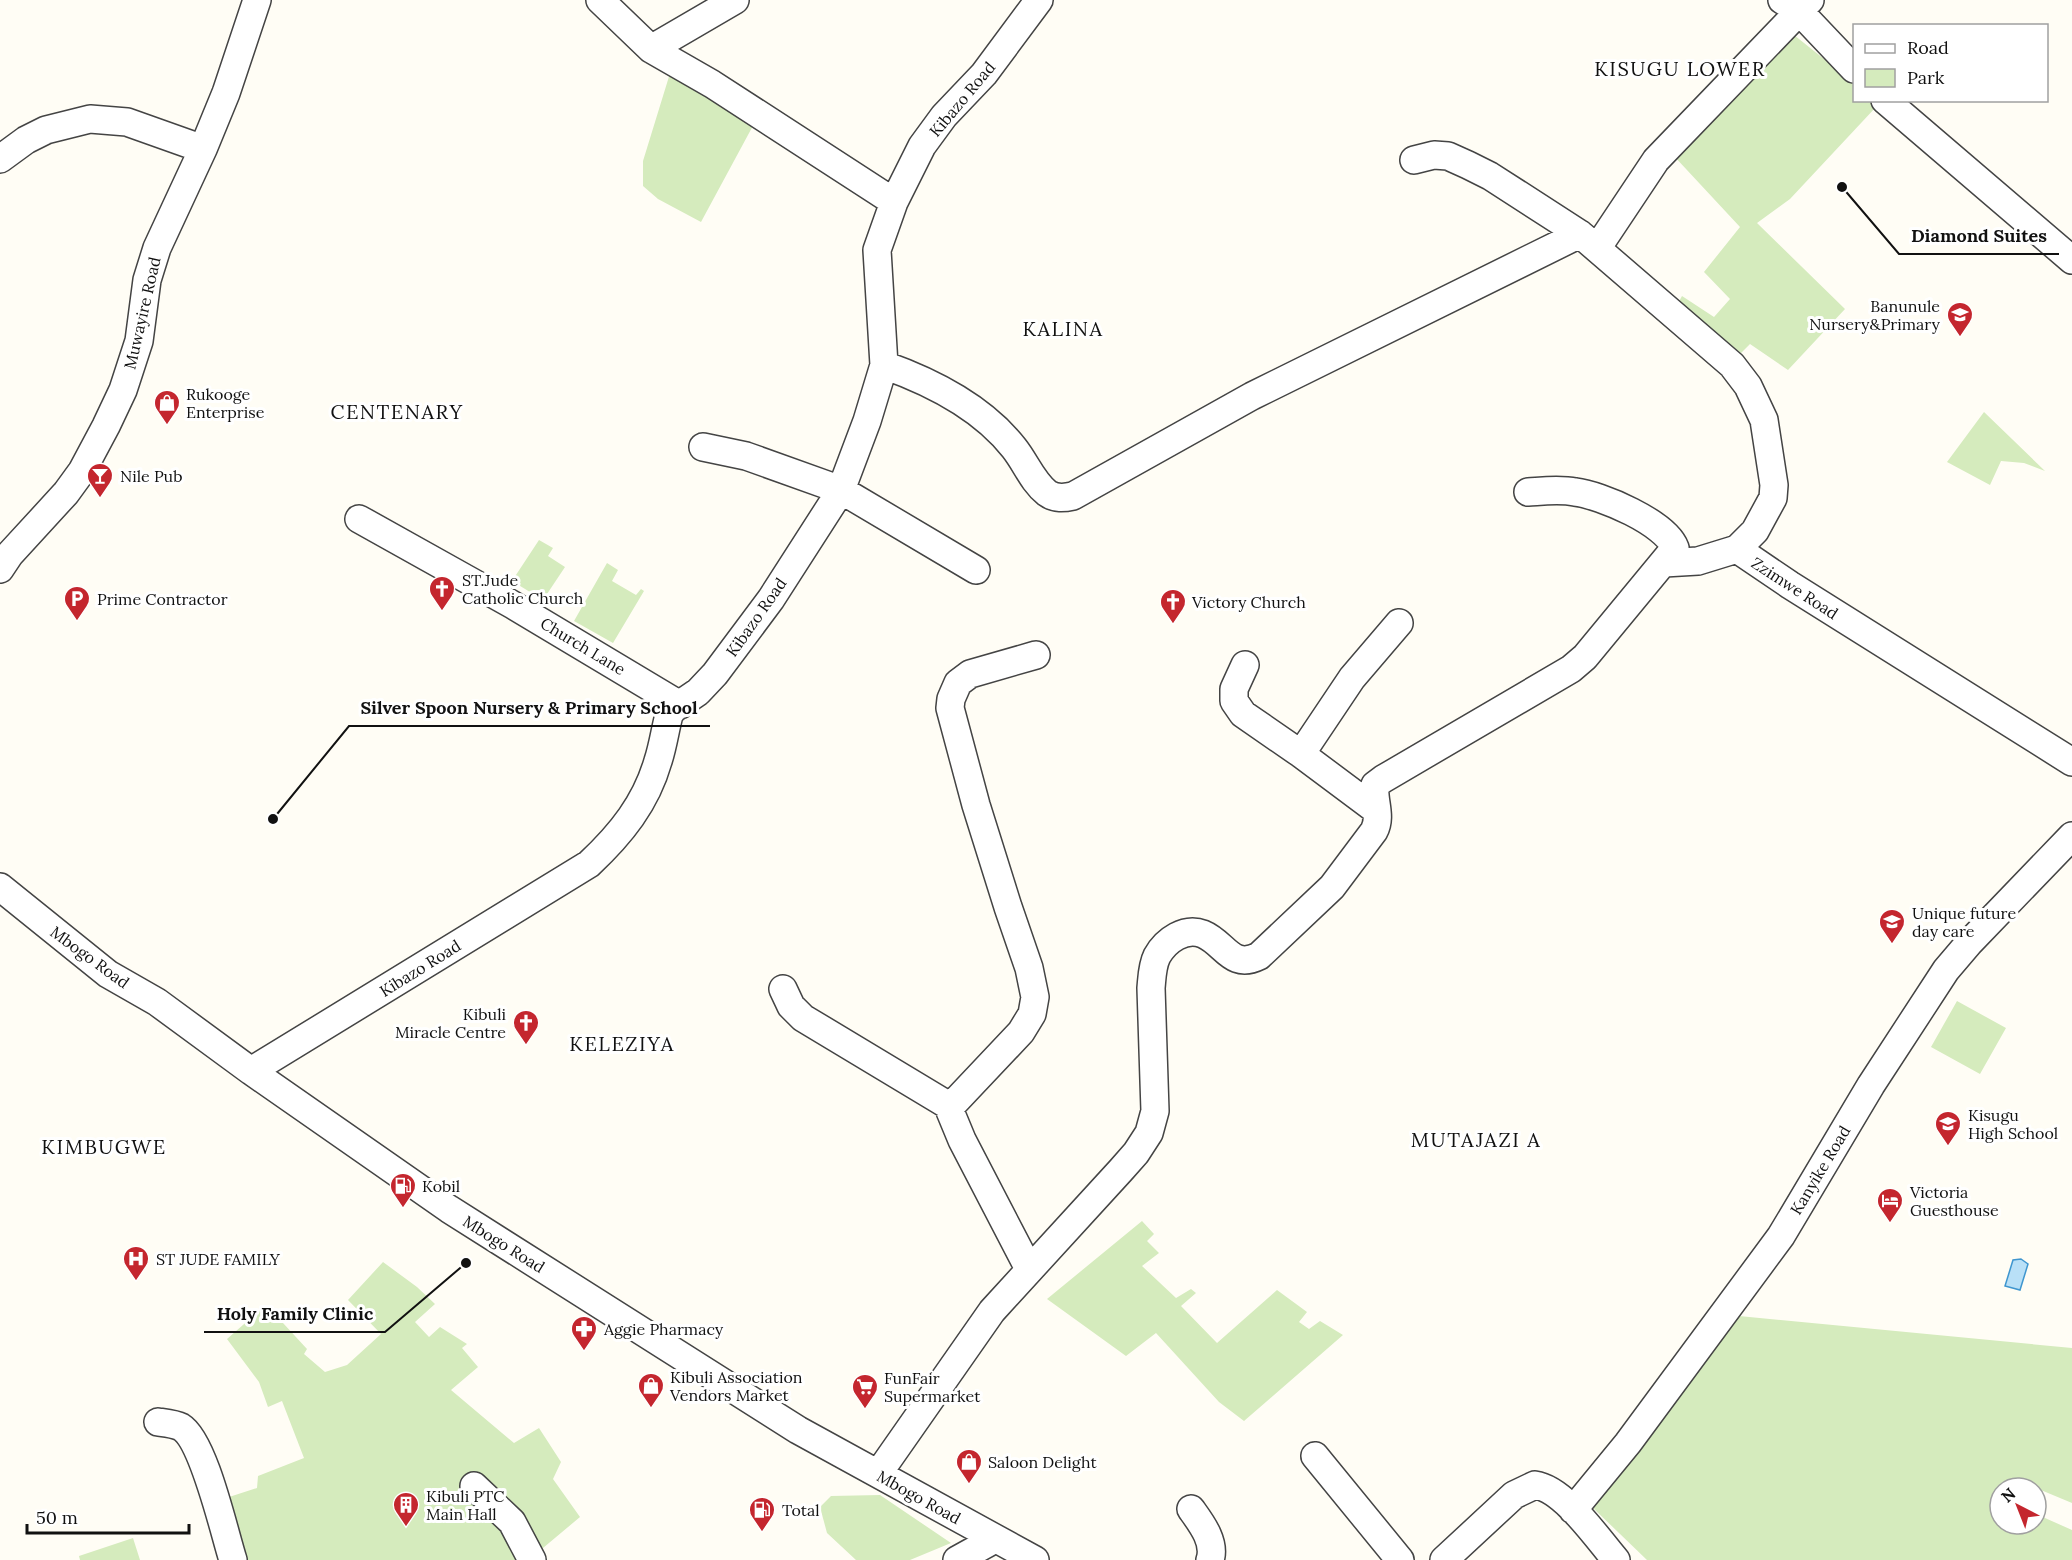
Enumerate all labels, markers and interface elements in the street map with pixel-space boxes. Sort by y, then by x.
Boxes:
legend [1853,24,2048,102]
text: Road [1907,36,1949,59]
district label: KISUGU LOWER [1594,56,1766,81]
street label: Kibazo Road [925,57,999,141]
text: Park [1907,66,1945,89]
callout: Diamond Suites [1899,218,2059,254]
text: Diamond Suites [1911,224,2047,247]
street label: Muwayire Road [119,254,165,371]
place label: Banunule Nursery&Primary [1809,296,1941,334]
school or university icon: Banunule Nursery&Primary [1945,300,1975,338]
district label: KALINA [1022,316,1104,341]
place label: Rukooge Enterprise [186,384,265,422]
shop icon: Rukooge Enterprise [152,388,182,426]
district label: CENTENARY [330,399,464,424]
bar icon: Nile Pub [85,461,115,499]
place label: Nile Pub [120,466,182,486]
street label: Zzimwe Road [1748,553,1842,624]
place label: ST.Jude Catholic Church [462,570,584,608]
street label: Kibazo Road [721,573,791,660]
church icon: ST.Jude Catholic Church [427,574,457,612]
parking icon: Prime Contractor [62,584,92,622]
church icon: Victory Church [1158,587,1188,625]
place label: Prime Contractor [97,589,228,609]
place label: Victory Church [1191,592,1306,612]
street label: Church Lane [537,613,629,679]
callout: Silver Spoon Nursery & Primary School [349,690,710,726]
text: Silver Spoon Nursery & Primary School [360,696,698,719]
place label: Unique future day care [1912,903,2016,941]
school or university icon: Unique future day care [1877,907,1907,945]
street label: Mbogo Road [47,922,134,993]
street label: Kibazo Road [376,935,465,1001]
place label: Kibuli Miracle Centre [395,1004,506,1042]
church icon: Kibuli Miracle Centre [511,1008,541,1046]
district label: KELEZIYA [569,1031,675,1056]
place label: Kisugu High School [1968,1105,2058,1143]
school or university icon: Kisugu High School [1933,1109,1963,1147]
street label: Kanyike Road [1786,1122,1855,1218]
district label: MUTAJAZI A [1411,1127,1541,1152]
district label: KIMBUGWE [41,1134,167,1159]
fuel station icon: Kobil [388,1171,418,1209]
place label: Kobil [422,1176,460,1196]
place label: Victoria Guesthouse [1909,1182,1999,1220]
hotel icon: Victoria Guesthouse [1875,1186,1905,1224]
street label: Mbogo Road [459,1211,549,1277]
hospital icon: ST JUDE FAMILY [121,1244,151,1282]
place label: ST JUDE FAMILY [156,1249,281,1269]
callout: Holy Family Clinic [204,1296,385,1332]
text: Holy Family Clinic [217,1302,374,1325]
pharmacy icon: Aggie Pharmacy [569,1314,599,1352]
place label: Aggie Pharmacy [603,1319,724,1339]
place label: Kibuli Association Vendors Market [669,1367,803,1405]
place label: FunFair Supermarket [884,1368,981,1406]
shop icon: Kibuli Association Vendors Market [636,1371,666,1409]
supermarket icon: FunFair Supermarket [850,1372,880,1410]
shop icon: Saloon Delight [954,1447,984,1485]
place label: Saloon Delight [988,1452,1097,1472]
street label: Mbogo Road [874,1466,965,1528]
north arrow [1988,1476,2048,1536]
text: N [1997,1483,2019,1506]
place label: Kibuli PTC Main Hall [426,1486,504,1524]
building icon: Kibuli PTC Main Hall [391,1490,421,1528]
fuel station icon: Total [747,1495,777,1533]
scale bar [27,1497,189,1535]
place label: Total [782,1500,820,1520]
text: 50 m [36,1506,78,1529]

